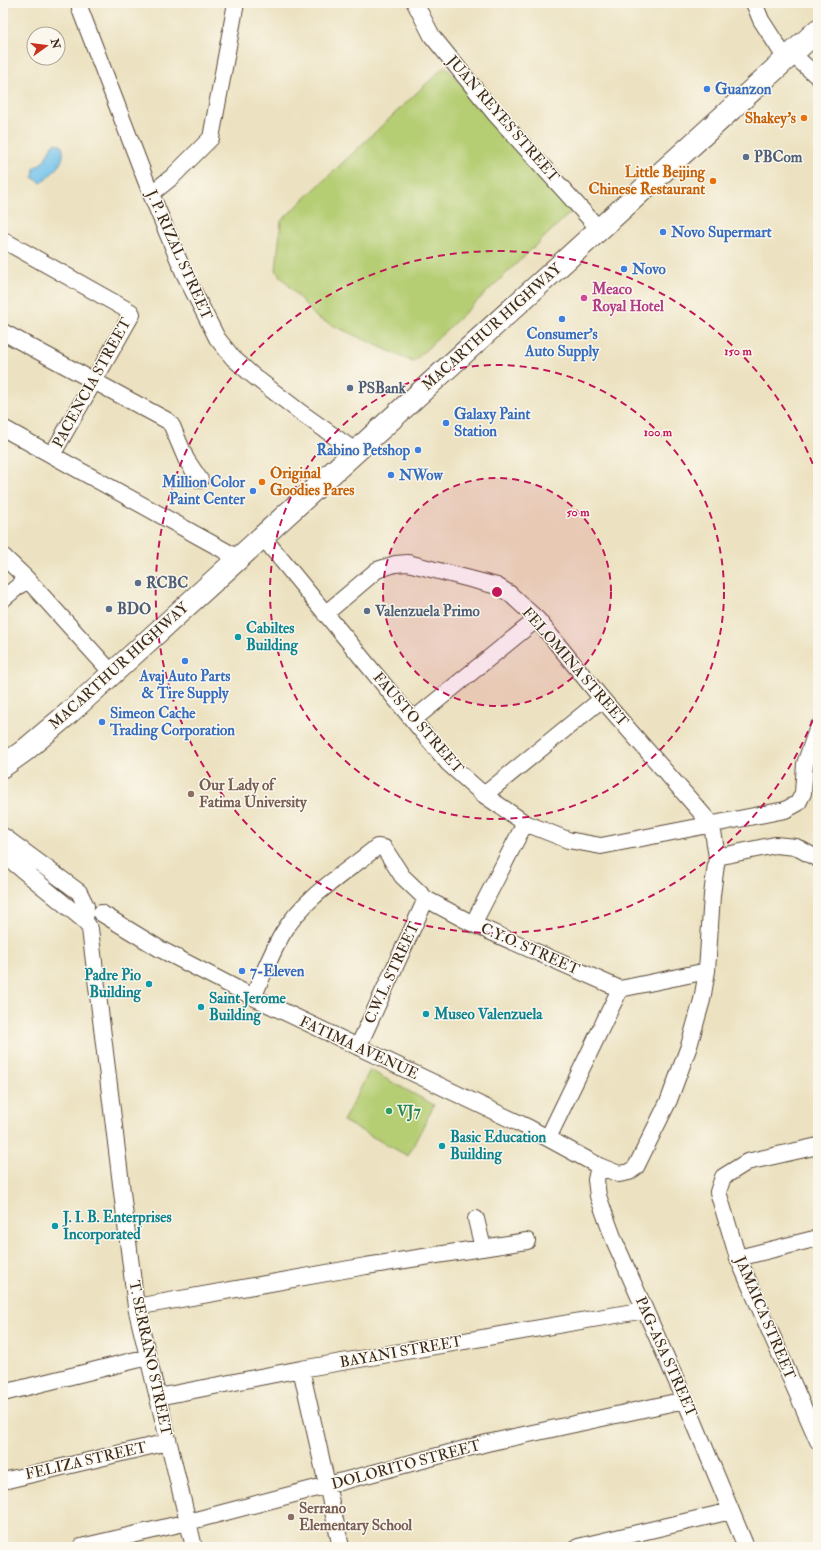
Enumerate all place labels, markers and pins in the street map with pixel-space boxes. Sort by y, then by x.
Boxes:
place label: Guanzon [715,80,772,99]
marker: Guanzon [702,84,712,94]
place label: Shakey's [745,109,796,129]
marker: Shakey's [799,113,809,123]
place label: PBCom [754,148,803,167]
marker: PBCom [741,152,751,162]
place label: Little Beijing Chinese Restaurant [588,163,706,199]
marker: Little Beijing Chinese Restaurant [708,176,718,186]
place label: Novo Supermart [670,223,772,243]
marker: Novo Supermart [658,227,668,237]
place label: Novo [631,260,667,279]
marker: Novo [619,264,629,274]
place label: Meaco Royal Hotel [591,280,664,317]
marker: Meaco Royal Hotel [579,293,589,303]
marker: Consumer's Auto Supply [557,314,567,324]
place label: Consumer's Auto Supply [524,325,600,362]
place label: PSBank [358,379,407,398]
marker: PSBank [345,383,355,393]
place label: Galaxy Paint Station [454,405,530,441]
marker: Galaxy Paint Station [441,418,451,428]
place label: Rabino Petshop [316,441,410,461]
marker: Rabino Petshop [413,445,423,455]
place label: Original Goodies Pares [270,464,354,500]
place label: NWow [398,466,443,485]
marker: NWow [386,470,396,480]
place label: Million Color Paint Center [161,473,245,509]
marker: Original Goodies Pares [257,477,267,487]
marker: Million Color Paint Center [248,486,258,496]
place label: RCBC [146,574,188,593]
marker: RCBC [133,578,143,588]
centre of rings [490,585,504,599]
place label: BDO [117,600,151,619]
place label: Valenzuela Primo [374,602,481,621]
marker: BDO [104,604,114,614]
marker: Valenzuela Primo [362,606,372,616]
place label: Cabiltes Building [246,619,298,656]
marker: Cabiltes Building [233,632,243,642]
marker: Avaj Auto Parts & Tire Supply [180,656,190,666]
place label: Avaj Auto Parts & Tire Supply [139,667,230,704]
place label: Simeon Cache Trading Corporation [109,704,235,741]
marker: Simeon Cache Trading Corporation [97,717,107,727]
place label: Our Lady of Fatima University [199,776,308,813]
marker: Our Lady of Fatima University [186,789,196,799]
place label: 7-Eleven [250,962,305,981]
place label: Padre Pio Building [84,966,142,1003]
marker: 7-Eleven [237,966,247,976]
marker: Padre Pio Building [144,979,154,989]
place label: Saint Jerome Building [209,989,287,1026]
marker: Saint Jerome Building [196,1002,206,1012]
place label: Museo Valenzuela [433,1005,543,1024]
marker: Museo Valenzuela [421,1009,431,1019]
place label: VJ7 [396,1102,421,1122]
marker: VJ7 [384,1106,394,1116]
place label: Basic Education Building [450,1128,546,1165]
marker: Basic Education Building [437,1141,447,1151]
place label: J. I. B. Enterprises Incorporated [62,1208,172,1245]
marker: J. I. B. Enterprises Incorporated [50,1221,60,1231]
place label: Serrano Elementary School [299,1499,412,1536]
marker: Serrano Elementary School [286,1512,296,1522]

